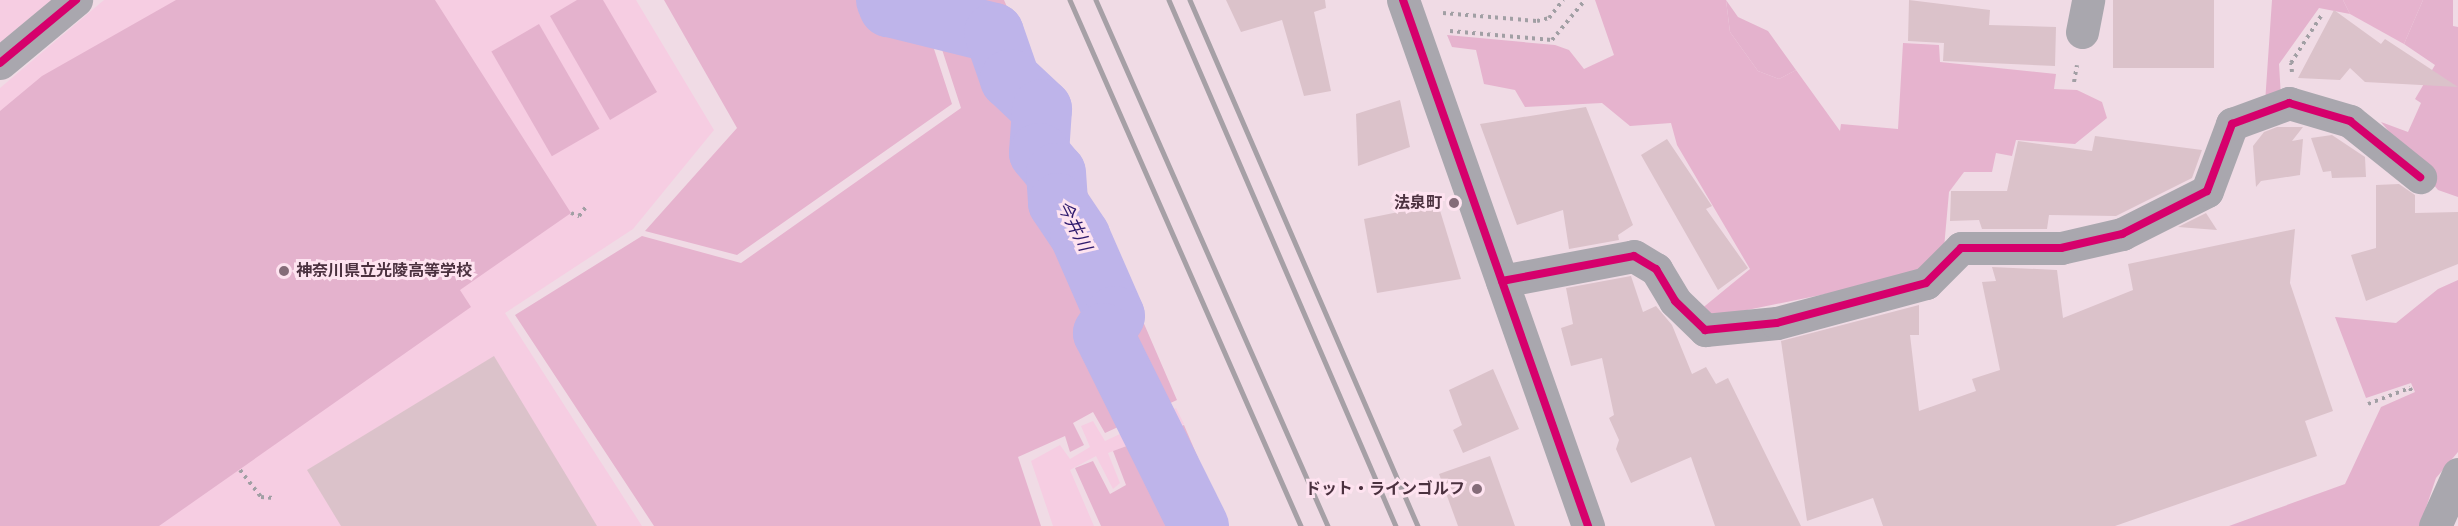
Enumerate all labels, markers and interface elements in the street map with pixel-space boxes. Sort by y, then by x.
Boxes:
place label: 法泉町 [1394,193,1442,213]
marker: 法泉町 [1447,196,1461,210]
water label: 今井川 [1052,197,1096,255]
place label: 神奈川県立光陵高等学校 [296,261,472,281]
marker: 神奈川県立光陵高等学校 [277,264,291,278]
place label: ドット・ラインゴルフ [1305,479,1465,499]
marker: ドット・ラインゴルフ [1470,482,1484,496]

